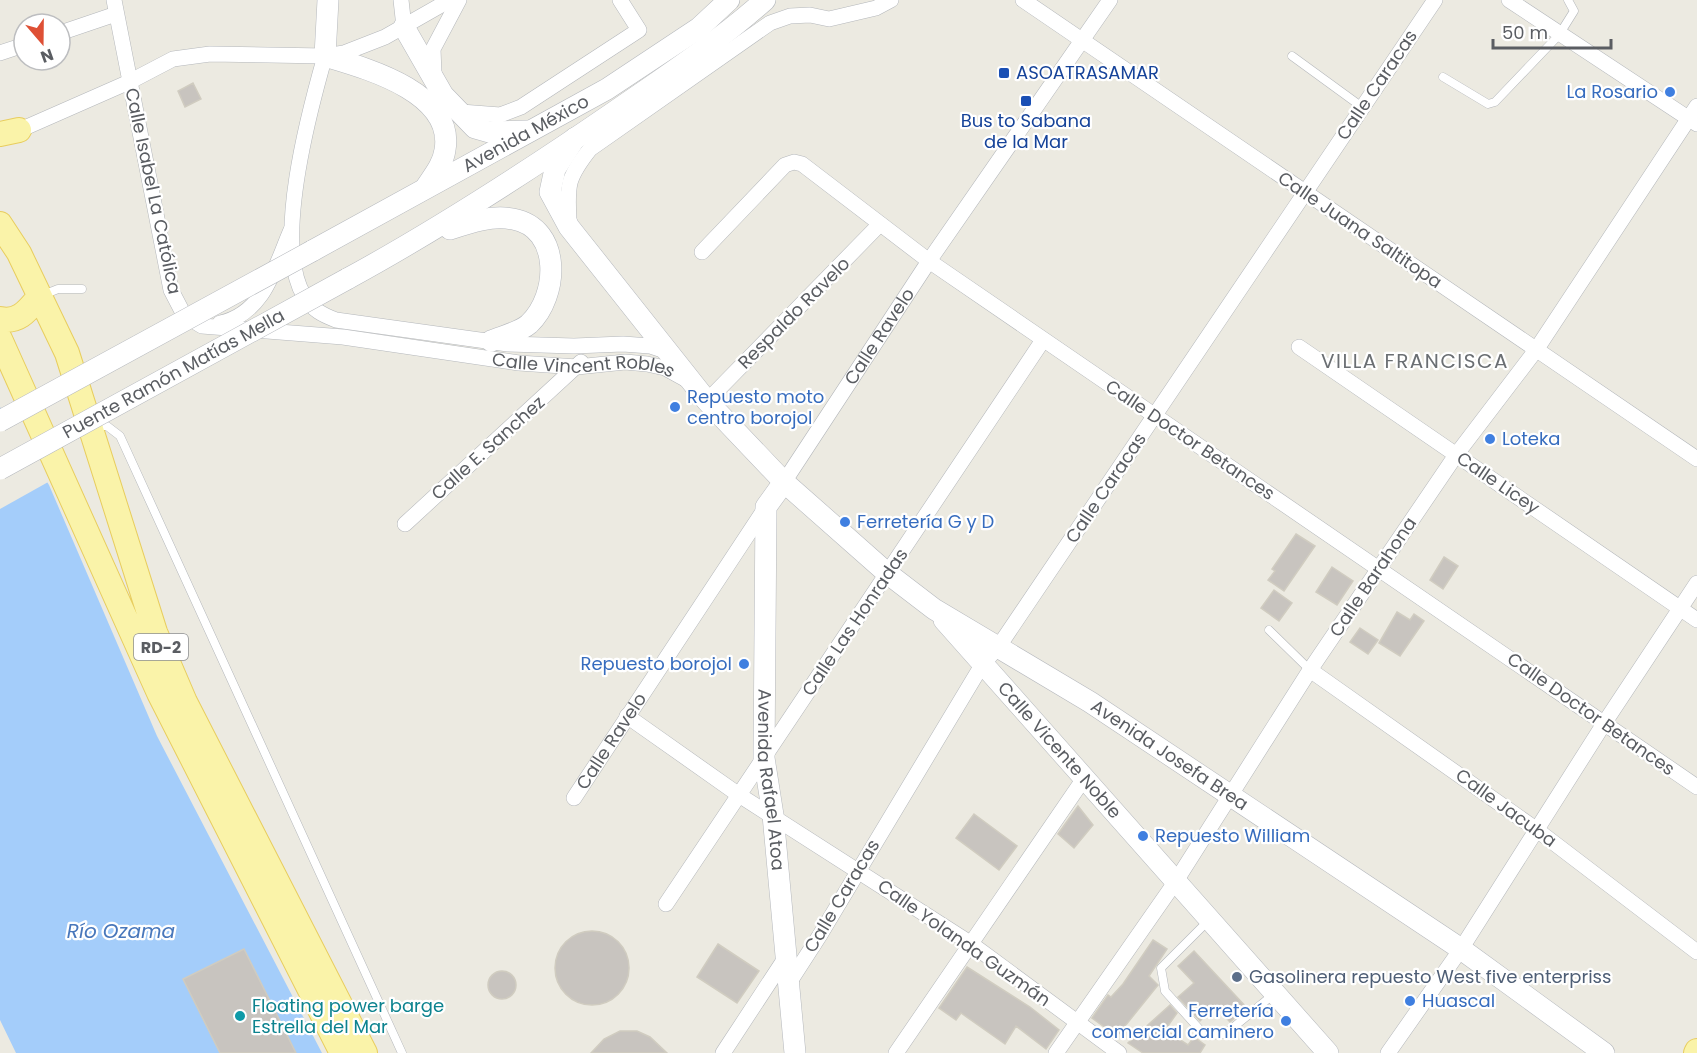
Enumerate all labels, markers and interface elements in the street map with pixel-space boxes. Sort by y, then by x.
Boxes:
north arrow [12,12,72,72]
scale bar [1493,12,1612,50]
text: 50 m [1502,20,1548,45]
street label: Calle Caracas [1330,25,1423,145]
text: N [37,43,57,68]
place label: ASOATRASAMAR [1016,60,1159,85]
marker: ASOATRASAMAR [997,66,1011,80]
place label: La Rosario [1567,79,1658,104]
street label: Calle Isabel La Católica [119,85,188,296]
marker: La Rosario [1663,85,1677,99]
street label: Avenida México [458,88,593,178]
marker: Bus to Sabana de la Mar [1019,94,1033,108]
place label: Bus to Sabana de la Mar [961,108,1091,154]
street label: Calle Juana Saltitopa [1273,165,1447,294]
street label: Respaldo Ravelo [732,251,855,374]
street label: Calle Ravelo [838,283,920,390]
street label: Puente Ramón Matías Mella [58,303,289,444]
street label: Calle Vincent Robles [490,346,680,383]
district label: VILLA FRANCISCA [1321,347,1509,375]
street label: Calle Doctor Betances [1101,373,1280,506]
place label: Repuesto moto centro borojol [687,384,824,430]
street label: Calle E. Sanchez [426,390,550,505]
marker: Repuesto moto centro borojol [668,400,682,414]
place label: Loteka [1502,426,1560,451]
street label: Calle Caracas [1059,428,1152,548]
marker: Loteka [1483,432,1497,446]
street label: Calle Licey [1452,446,1545,520]
place label: Ferretería G y D [857,509,994,534]
street label: Calle Barahona [1323,512,1422,642]
marker: Ferretería G y D [838,515,852,529]
street label: Calle Las Honradas [796,543,913,700]
road number: RD-2 [134,634,188,660]
street label: Calle Doctor Betances [1502,646,1680,781]
place label: Repuesto borojol [580,651,732,676]
marker: Repuesto borojol [737,657,751,671]
street label: Calle Vicente Noble [992,676,1127,824]
street label: Calle Ravelo [570,688,652,794]
street label: Avenida Rafael Atoa [752,689,791,872]
street label: Avenida Josefa Brea [1086,693,1253,816]
street label: Calle Jacuba [1451,762,1562,853]
place label: Repuesto William [1155,823,1310,848]
marker: Repuesto William [1136,829,1150,843]
street label: Calle Caracas [798,834,885,957]
street label: Calle Yolanda Guzmán [873,873,1056,1012]
water label: Río Ozama [67,917,175,945]
place label: Gasolinera repuesto West five enterpriss [1249,964,1611,989]
marker: Gasolinera repuesto West five enterpriss [1230,970,1244,984]
place label: Huascal [1422,988,1495,1013]
place label: Floating power barge Estrella del Mar [252,993,444,1039]
marker: Huascal [1403,994,1417,1008]
place label: Ferretería comercial caminero [1091,998,1274,1044]
marker: Floating power barge Estrella del Mar [233,1009,247,1023]
marker: Ferretería comercial caminero [1279,1014,1293,1028]

